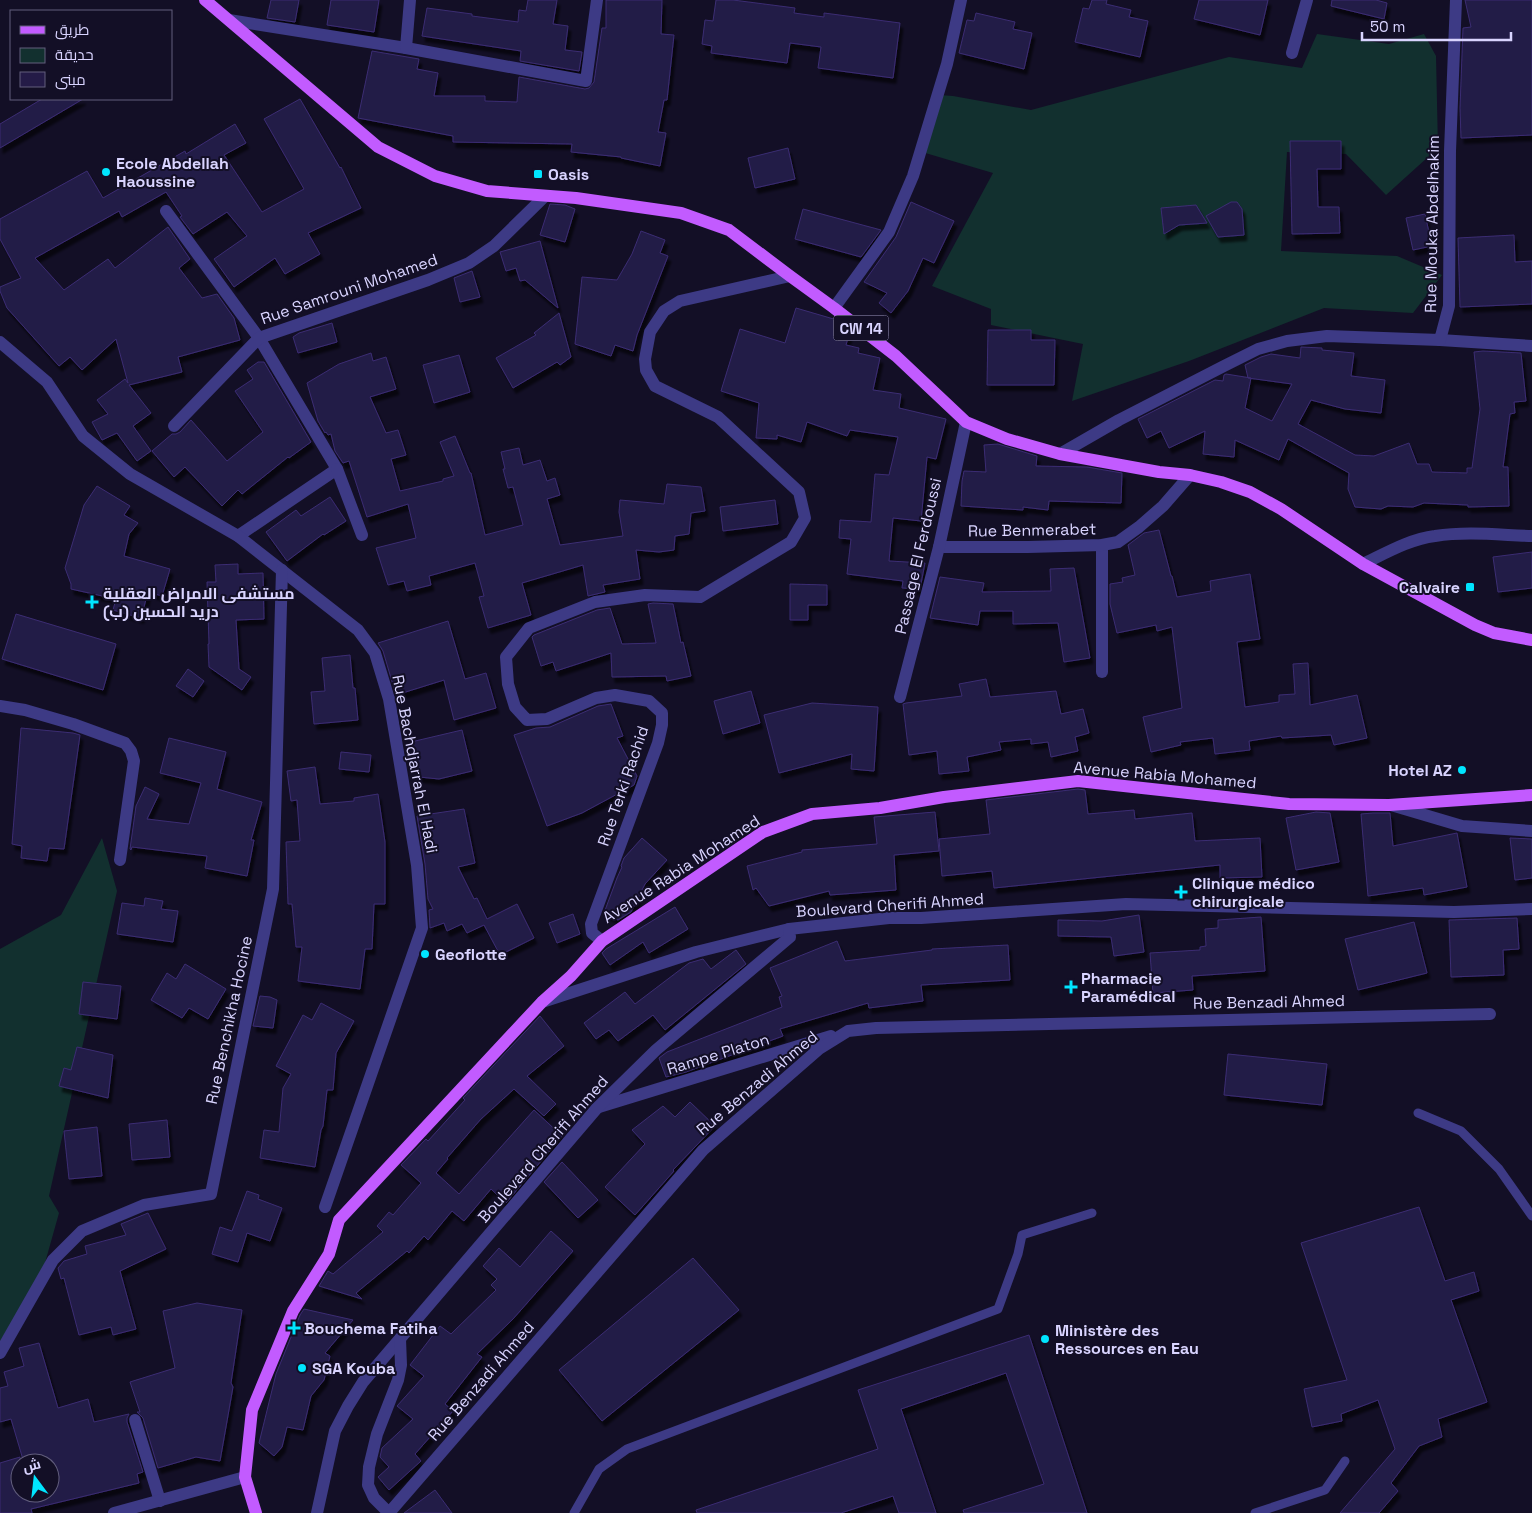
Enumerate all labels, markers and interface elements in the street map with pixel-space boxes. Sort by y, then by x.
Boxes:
legend [10,10,172,100]
scale bar [1362,10,1511,42]
text: 50 m [1370,17,1405,36]
text: طريق [55,20,89,40]
text: حديقة [55,45,94,64]
text: مبنى [55,70,86,90]
street label: Rue Mouka Abdelhakim [1420,135,1444,313]
place label: Ecole Abdellah Haoussine [116,153,229,192]
place label: Oasis [548,164,589,185]
marker: Ecole Abdellah Haoussine [100,166,112,178]
marker: Oasis [532,168,544,180]
street label: Rue Samrouni Mohamed [258,249,440,329]
road number: CW 14 [834,316,888,340]
street label: Passage El Ferdoussi [890,476,946,636]
street label: Rue Benmerabet [968,518,1096,542]
place label: Calvaire [1399,577,1460,598]
marker: Calvaire [1464,581,1476,593]
place label: مستشفى الامراض العقلية دريد الحسين (ب) [103,583,295,622]
marker: مستشفى الامراض العقلية دريد الحسين (ب) [85,595,99,609]
street label: Rue Bachdjarrah El Hadi [387,673,443,855]
street label: Rue Terki Rachid [593,723,653,849]
street label: Avenue Rabia Mohamed [1073,757,1257,793]
place label: Hotel AZ [1388,760,1452,781]
marker: Hotel AZ [1456,764,1468,776]
street label: Avenue Rabia Mohamed [598,810,764,928]
place label: Clinique médico chirurgicale [1192,873,1315,912]
marker: Clinique médico chirurgicale [1174,885,1188,899]
street label: Boulevard Cherifi Ahmed [795,888,985,922]
street label: Rue Benchikha Hocine [201,934,257,1106]
place label: Geoflotte [435,944,507,965]
marker: Geoflotte [419,948,431,960]
place label: Pharmacie Paramédical [1081,968,1175,1007]
marker: Pharmacie Paramédical [1065,981,1077,993]
street label: Rue Benzadi Ahmed [1193,990,1345,1014]
street label: Rue Benzadi Ahmed [692,1026,822,1140]
street label: Rampe Platon [664,1028,772,1080]
street label: Boulevard Cherifi Ahmed [473,1071,613,1227]
street label: Rue Benzadi Ahmed [423,1317,539,1445]
place label: Bouchema Fatiha [304,1318,437,1339]
place label: Ministère des Ressources en Eau [1055,1320,1199,1359]
marker: Bouchema Fatiha [288,1322,300,1334]
marker: Ministère des Ressources en Eau [1039,1333,1051,1345]
place label: SGA Kouba [312,1358,395,1379]
marker: SGA Kouba [296,1362,308,1374]
north arrow [10,1453,60,1503]
text: ش [21,1454,43,1476]

